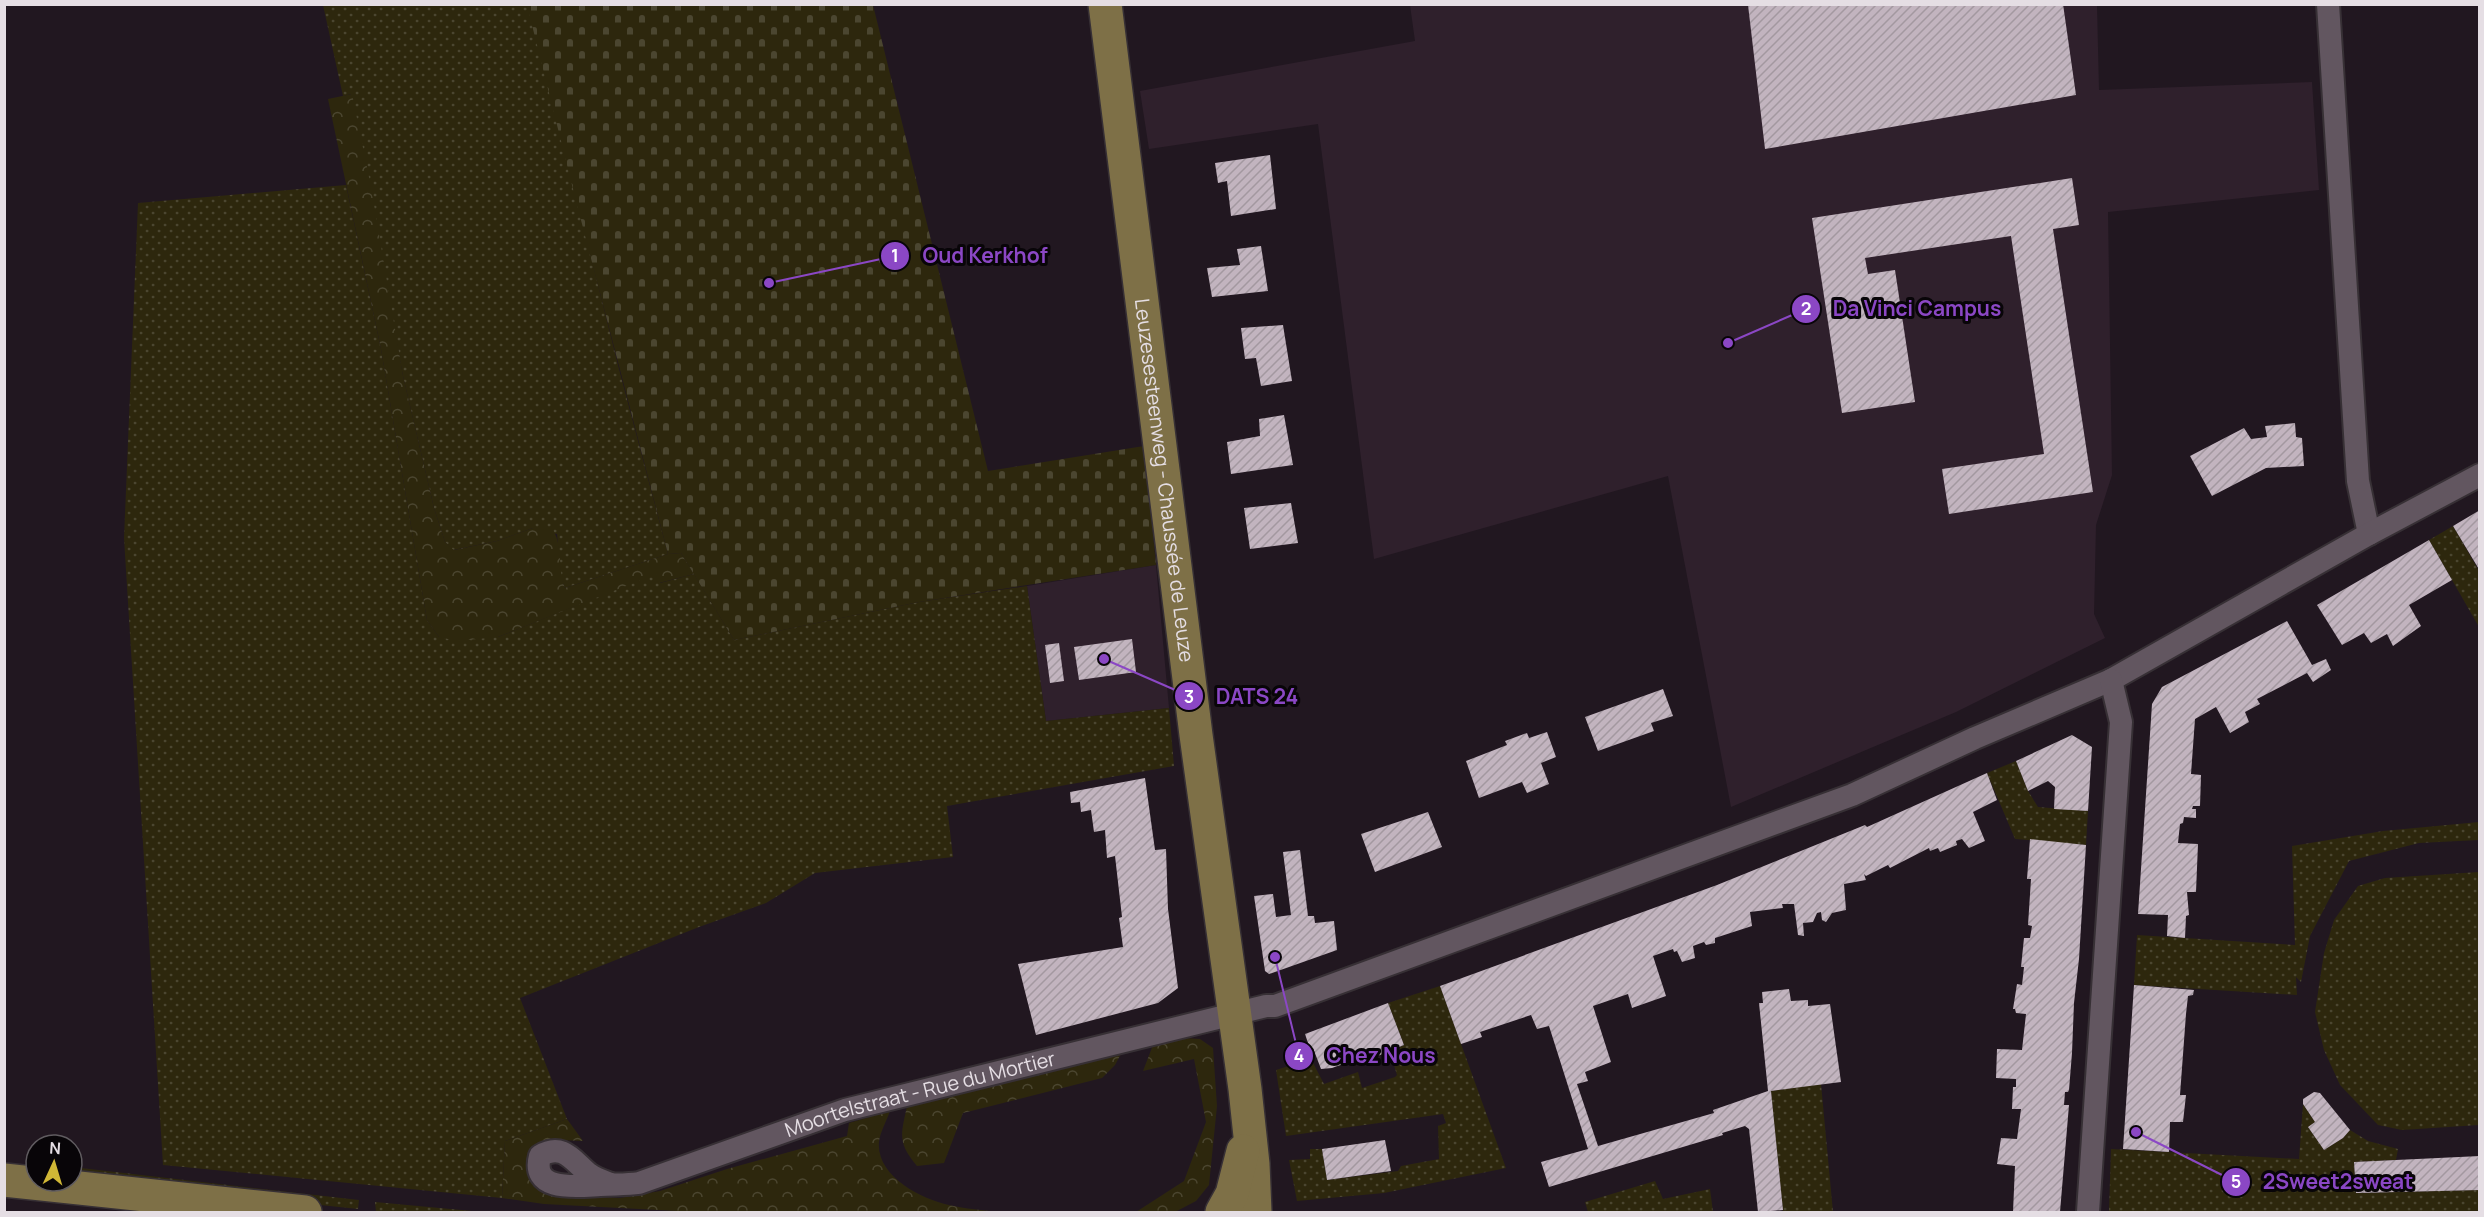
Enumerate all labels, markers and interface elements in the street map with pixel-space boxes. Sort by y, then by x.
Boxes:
callout: Oud Kerkhof [880,236,1060,275]
text: Oud Kerkhof [922,241,1048,269]
text: 1 [891,243,899,267]
callout: Da Vinci Campus [1791,289,2013,328]
text: Da Vinci Campus [1833,294,2001,322]
text: 2 [1801,296,1811,320]
street label: Leuzesesteenweg - Chaussée de Leuze [1129,297,1201,664]
callout: DATS 24 [1174,677,1311,716]
text: DATS 24 [1216,682,1298,710]
text: 3 [1184,684,1194,708]
callout: Chez Nous [1284,1036,1447,1075]
text: Chez Nous [1326,1041,1436,1069]
text: 4 [1294,1043,1305,1067]
street label: Moortelstraat - Rue du Mortier [781,1045,1058,1143]
north arrow [24,1133,84,1193]
text: N [49,1137,62,1159]
callout: 2Sweet2sweat [2221,1162,2425,1201]
text: 2Sweet2sweat [2263,1167,2413,1195]
text: 5 [2231,1169,2241,1193]

